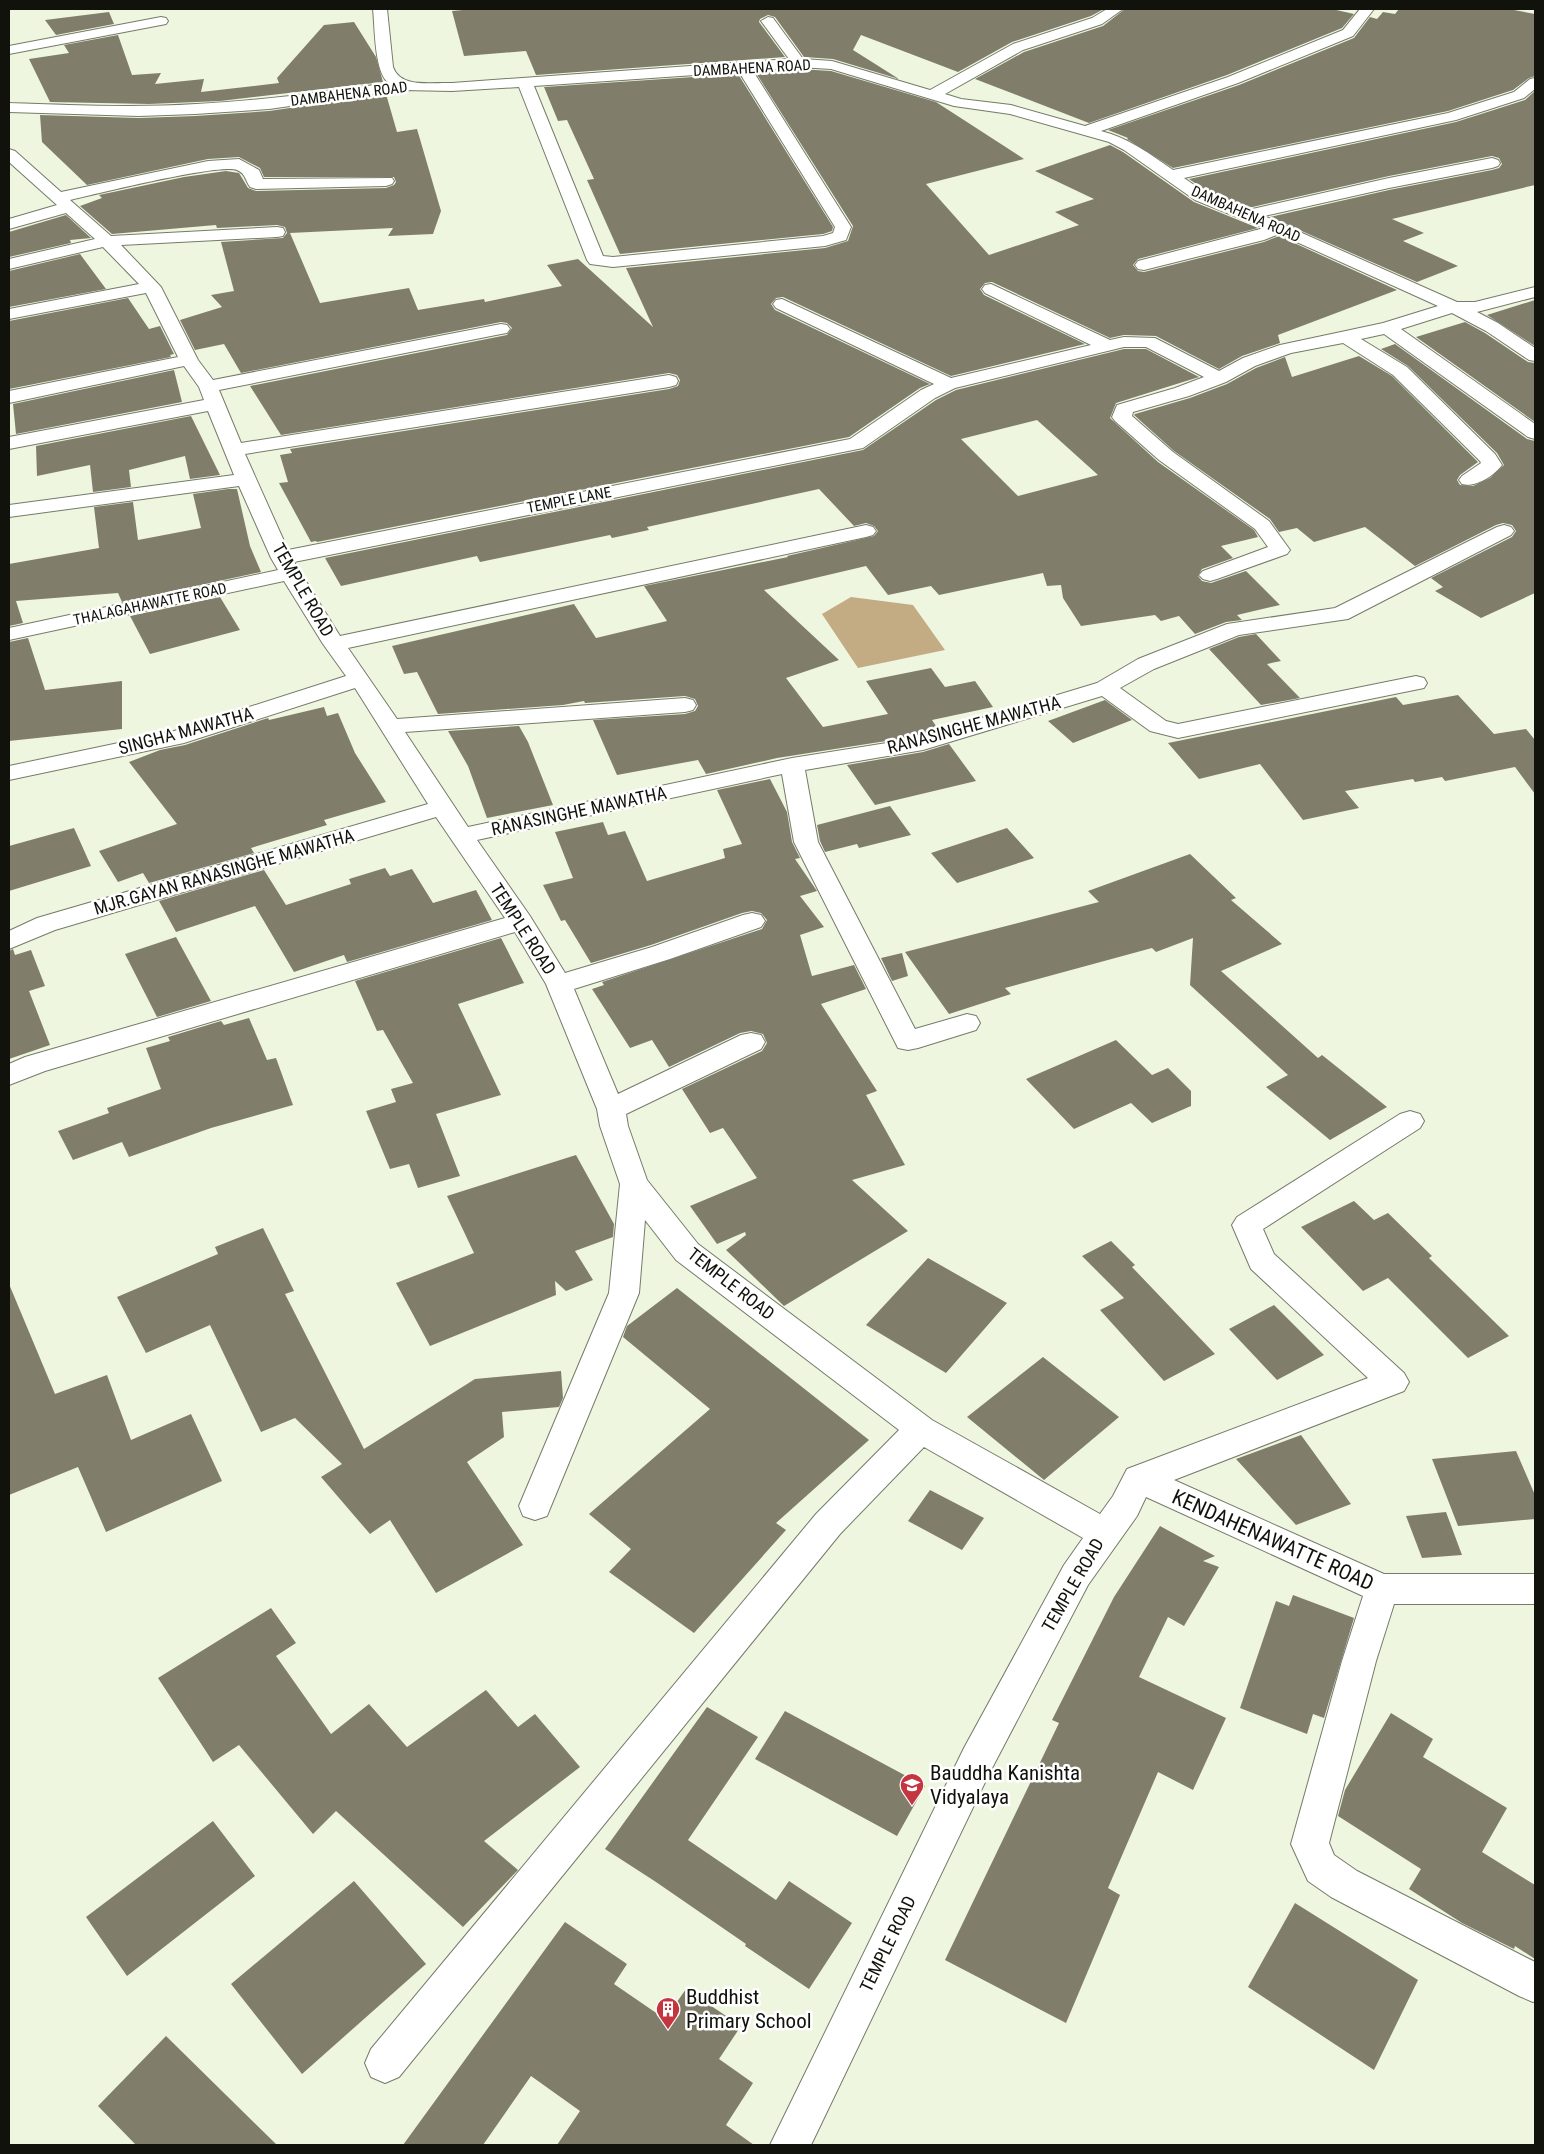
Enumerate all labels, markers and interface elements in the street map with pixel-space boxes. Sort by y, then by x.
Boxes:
street label: DAMBAHENA ROAD [693,56,811,80]
street label: DAMBAHENA ROAD [290,78,408,110]
street label: DAMBAHENA ROAD [1189,182,1303,246]
street label: TEMPLE LANE [525,483,613,517]
street label: TEMPLE ROAD [268,539,339,640]
street label: THALAGAHAWATTE ROAD [72,579,228,629]
street label: RANASINGHE MAWATHA [885,691,1063,758]
street label: SINGHA MAWATHA [116,702,256,759]
street label: RANASINGHE MAWATHA [489,782,669,839]
street label: MJR.GAYAN RANASINGHE MAWATHA [91,824,357,919]
street label: TEMPLE ROAD [486,879,561,978]
street label: TEMPLE ROAD [684,1243,779,1324]
street label: KENDAHENAWATTE ROAD [1168,1485,1378,1595]
street label: TEMPLE ROAD [1037,1534,1108,1635]
place label: Bauddha Kanishta Vidyalaya [930,1761,1080,1809]
school or university icon: Bauddha Kanishta Vidyalaya [899,1772,925,1806]
street label: TEMPLE ROAD [855,1892,920,1995]
place label: Buddhist Primary School [686,1985,812,2033]
building icon: Buddhist Primary School [655,1996,681,2030]

